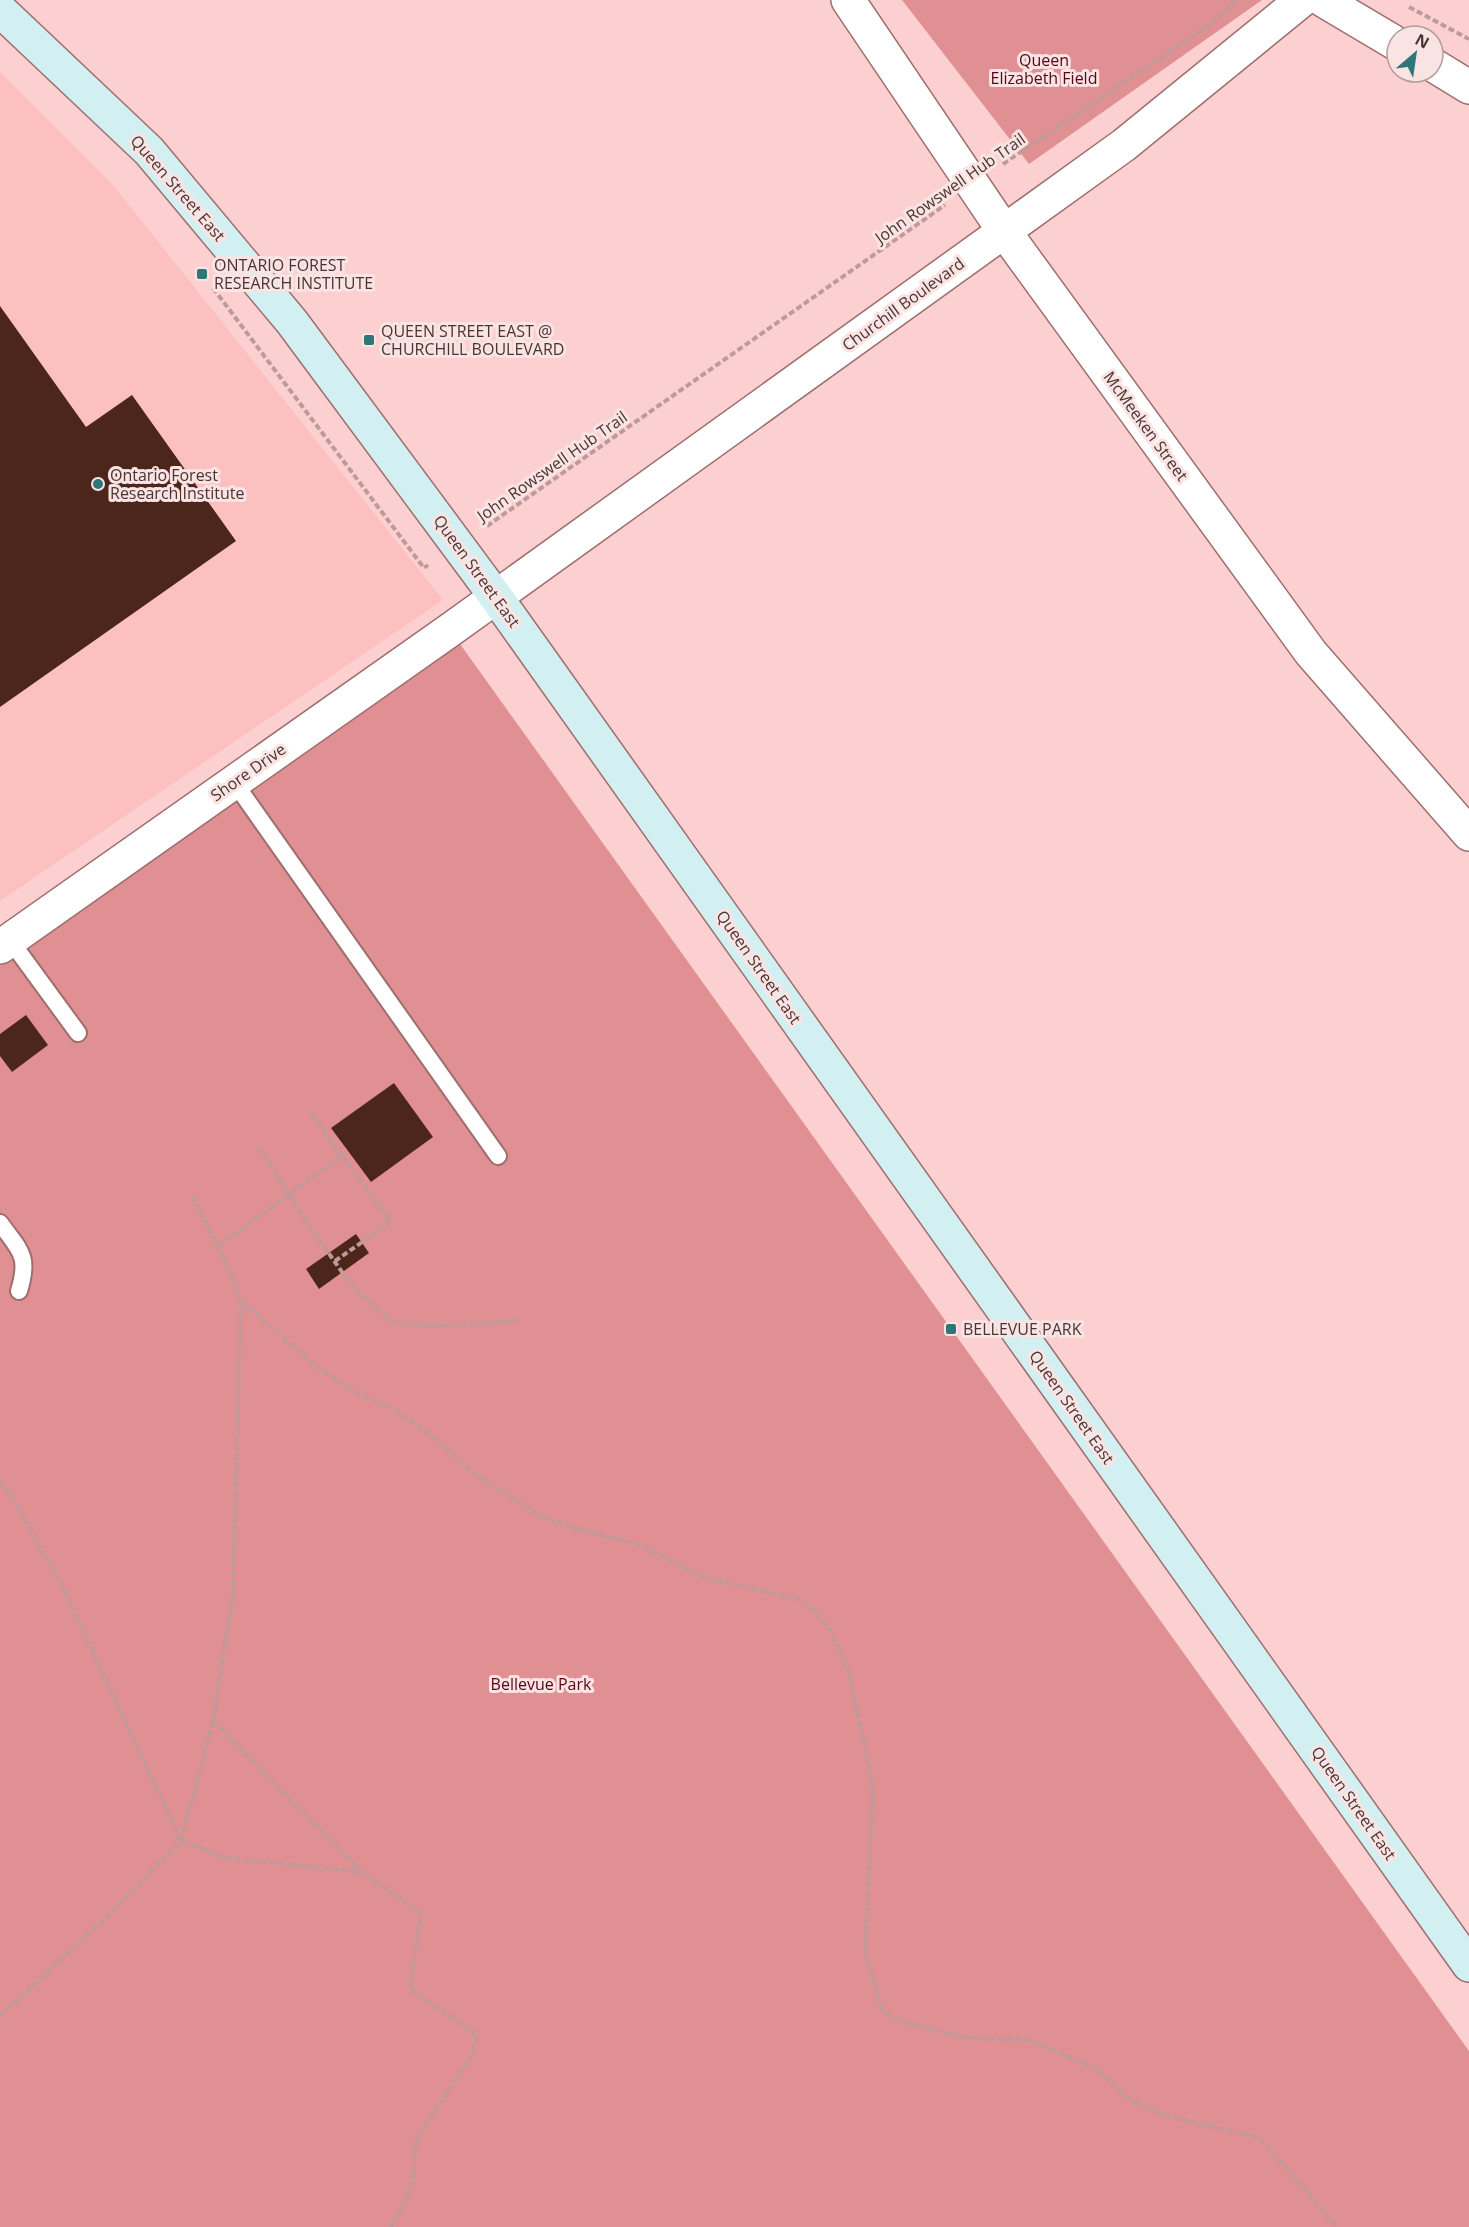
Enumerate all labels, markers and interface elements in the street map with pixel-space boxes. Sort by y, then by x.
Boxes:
north arrow [1385,24,1445,84]
text: N [1411,28,1433,54]
park label: Queen Elizabeth Field [991,49,1097,89]
street label: John Rowswell Hub Trail [869,128,1030,249]
street label: Queen Street East [126,130,230,246]
street label: Churchill Boulevard [837,252,969,356]
place label: ONTARIO FOREST RESEARCH INSTITUTE [214,254,373,294]
marker: ONTARIO FOREST RESEARCH INSTITUTE [195,267,209,281]
place label: QUEEN STREET EAST @ CHURCHILL BOULEVARD [381,320,564,360]
marker: QUEEN STREET EAST @ CHURCHILL BOULEVARD [362,333,376,347]
street label: McMeeken Street [1099,367,1193,485]
street label: John Rowswell Hub Trail [471,406,632,527]
place label: Ontario Forest Research Institute [110,464,244,504]
marker: Ontario Forest Research Institute [91,477,105,491]
street label: Queen Street East [429,510,525,632]
street label: Shore Drive [206,738,290,806]
street label: Queen Street East [712,906,807,1028]
place label: BELLEVUE PARK [963,1318,1082,1340]
marker: BELLEVUE PARK [944,1322,958,1336]
street label: Queen Street East [1025,1346,1120,1468]
park label: Bellevue Park [491,1673,592,1695]
street label: Queen Street East [1307,1742,1402,1864]

